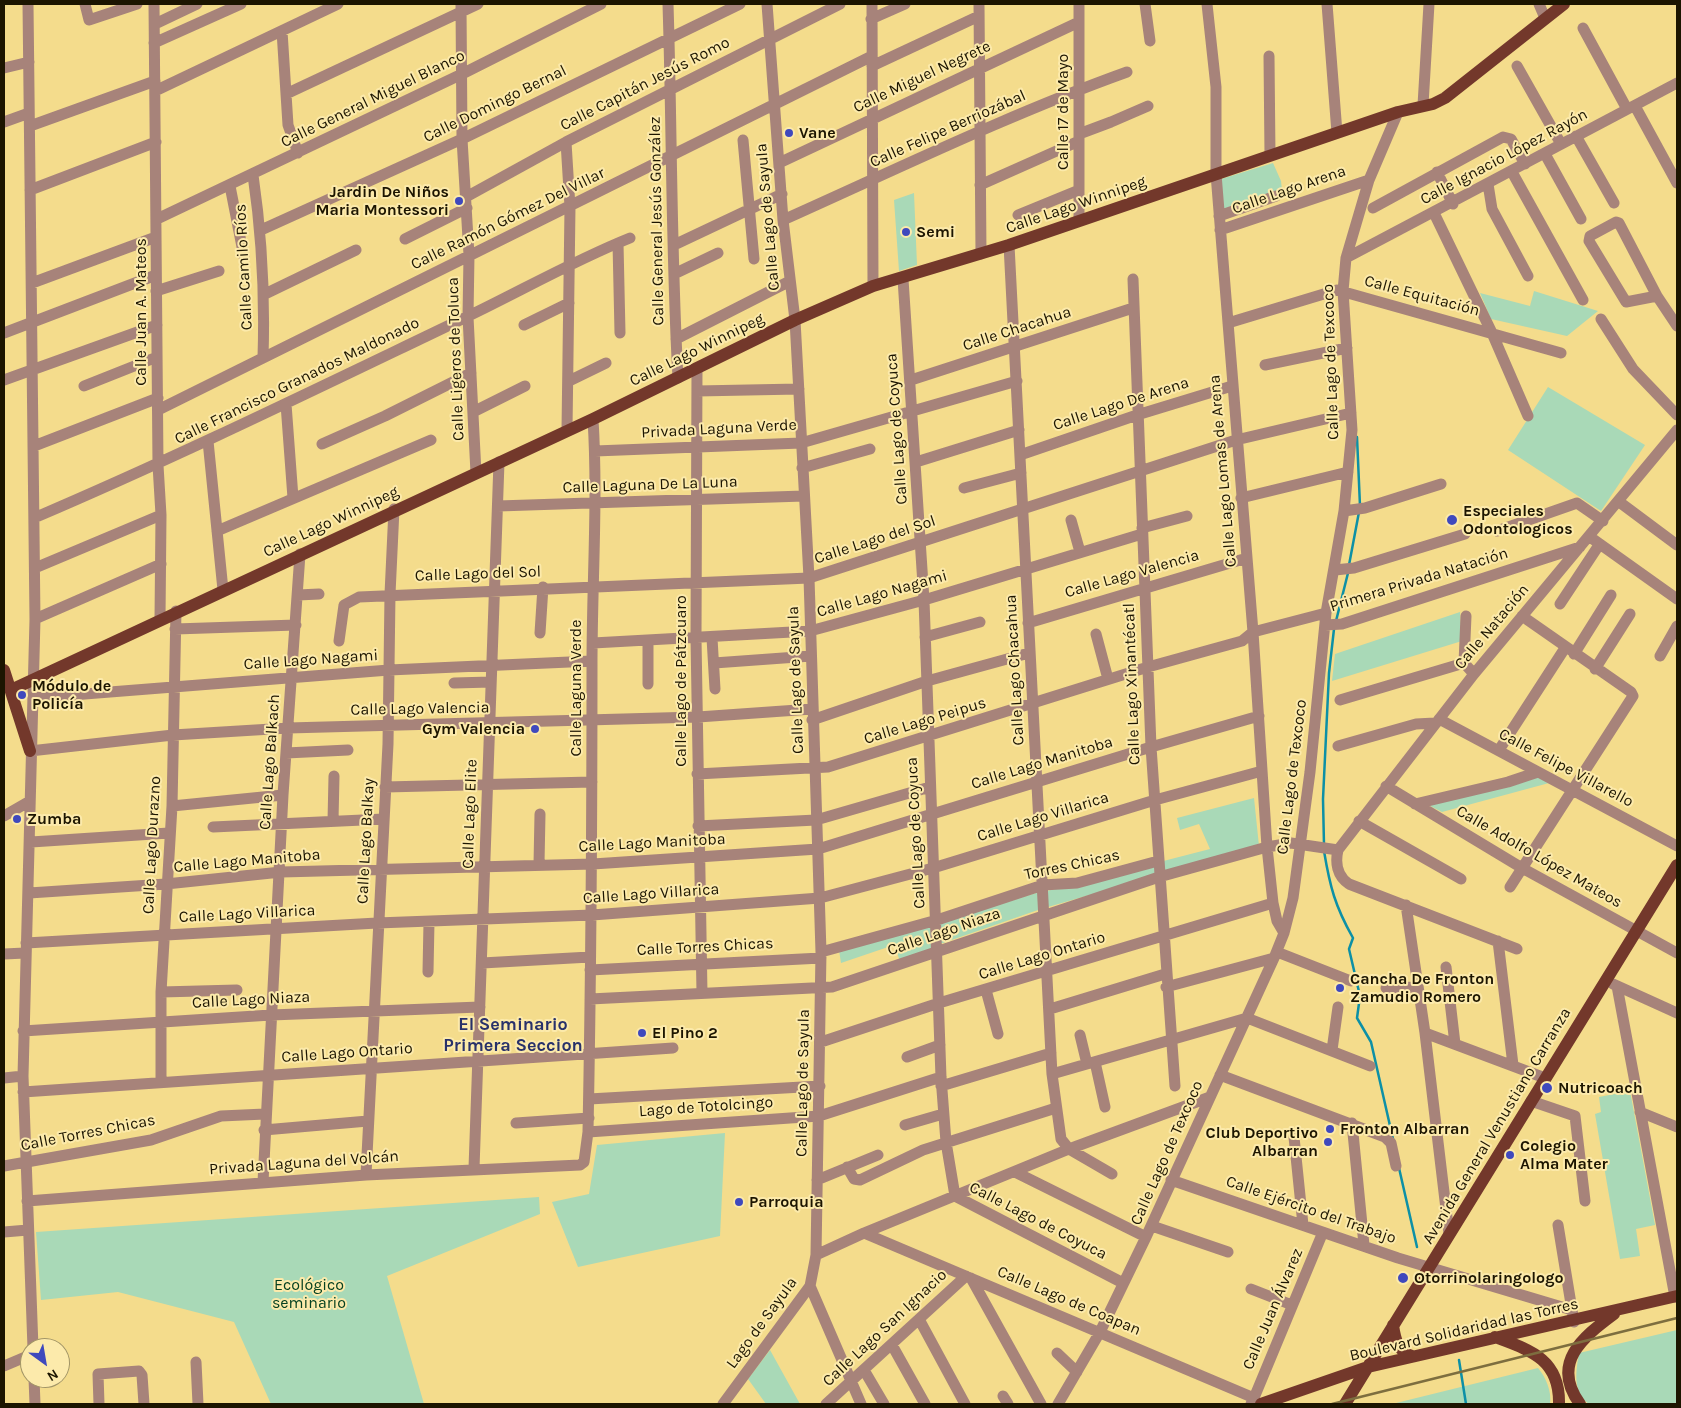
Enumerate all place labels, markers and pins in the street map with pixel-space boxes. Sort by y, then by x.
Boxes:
place label: Vane [799,123,836,143]
marker: Vane [783,127,795,139]
place label: Jardin De Niños Maria Montessori [315,182,449,220]
marker: Jardin De Niños Maria Montessori [453,195,465,207]
place label: Semi [916,222,955,242]
marker: Semi [900,226,912,238]
place label: Especiales Odontologicos [1463,501,1573,539]
marker: Especiales Odontologicos [1445,513,1459,527]
place label: Módulo de Policía [32,676,111,714]
marker: Módulo de Policía [16,689,28,701]
place label: Gym Valencia [422,719,525,739]
marker: Gym Valencia [529,723,541,735]
place label: Zumba [27,809,81,829]
marker: Zumba [11,813,23,825]
place label: Cancha De Fronton Zamudio Romero [1350,969,1494,1007]
marker: Cancha De Fronton Zamudio Romero [1334,982,1346,994]
place label: El Pino 2 [652,1023,718,1043]
marker: El Pino 2 [636,1027,648,1039]
place label: Nutricoach [1558,1078,1643,1098]
marker: Nutricoach [1540,1081,1554,1095]
place label: Fronton Albarran [1340,1119,1469,1139]
place label: Club Deportivo Albarran [1206,1123,1318,1161]
marker: Fronton Albarran [1324,1123,1336,1135]
marker: Club Deportivo Albarran [1322,1136,1334,1148]
place label: Colegio Alma Mater [1520,1136,1608,1174]
marker: Colegio Alma Mater [1504,1149,1516,1161]
place label: Parroquia [749,1192,824,1212]
marker: Parroquia [733,1196,745,1208]
place label: Otorrinolaringologo [1414,1268,1564,1288]
marker: Otorrinolaringologo [1396,1271,1410,1285]

